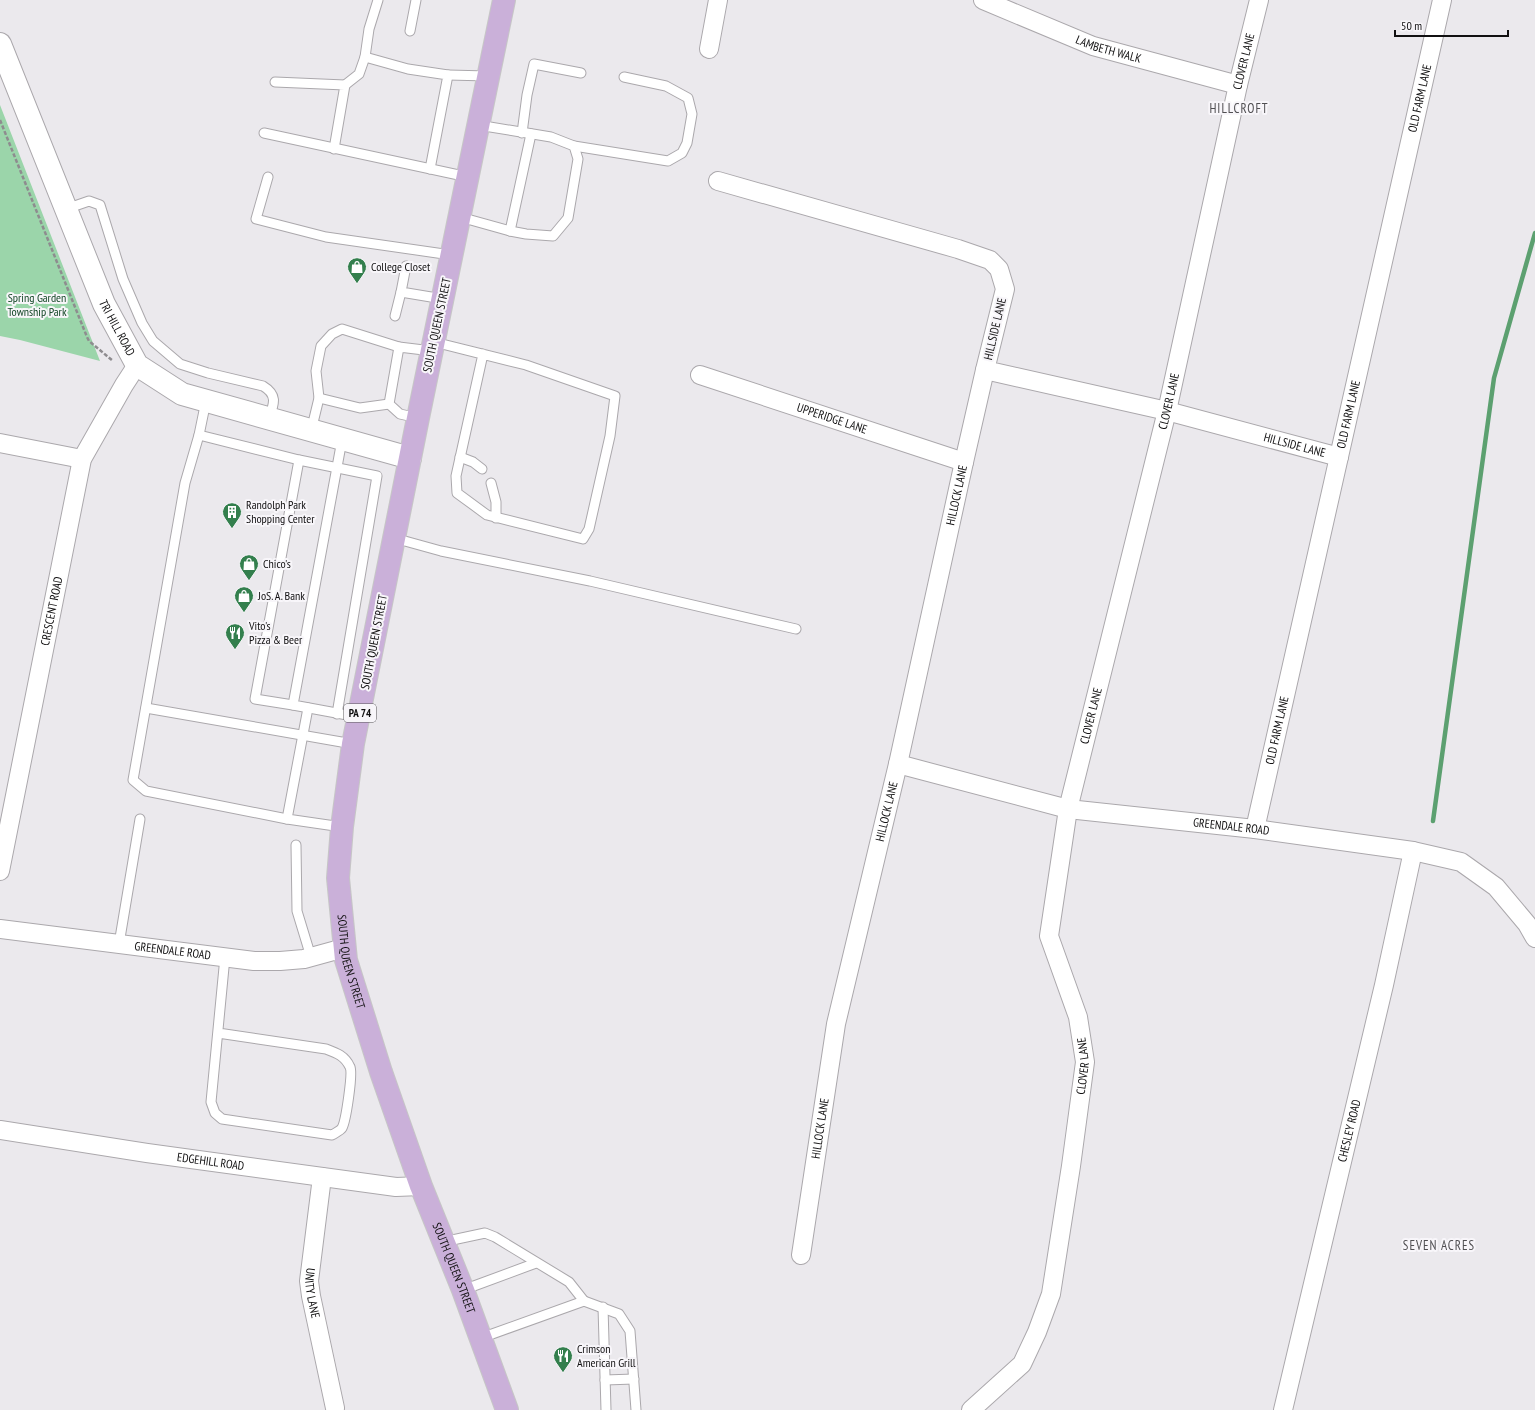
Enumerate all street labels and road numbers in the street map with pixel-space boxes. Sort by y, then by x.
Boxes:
street label: LAMBETH WALK [1074,32,1143,66]
street label: CLOVER LANE [1229,32,1258,91]
street label: OLD FARM LANE [1404,63,1434,134]
street label: SOUTH QUEEN STREET [419,276,454,374]
street label: HILLSIDE LANE [980,296,1009,361]
street label: TRI HILL ROAD [96,297,139,358]
street label: CLOVER LANE [1155,372,1182,431]
street label: OLD FARM LANE [1333,379,1363,450]
street label: UPPERIDGE LANE [795,399,869,437]
street label: HILLSIDE LANE [1262,429,1327,460]
street label: HILLOCK LANE [942,464,970,527]
street label: CRESCENT ROAD [37,575,65,647]
street label: SOUTH QUEEN STREET [357,593,390,691]
street label: CLOVER LANE [1076,686,1105,745]
street label: OLD FARM LANE [1262,695,1292,766]
road number: PA 74 [344,704,376,722]
street label: HILLOCK LANE [872,780,901,843]
street label: GREENDALE ROAD [1192,814,1270,838]
street label: SOUTH QUEEN STREET [335,914,369,1011]
street label: GREENDALE ROAD [134,938,212,962]
street label: CLOVER LANE [1073,1036,1092,1095]
street label: HILLOCK LANE [808,1097,832,1160]
street label: CHESLEY ROAD [1334,1098,1364,1163]
street label: EDGEHILL ROAD [176,1149,245,1173]
street label: SOUTH QUEEN STREET [430,1220,479,1316]
street label: UNITY LANE [302,1267,324,1319]

